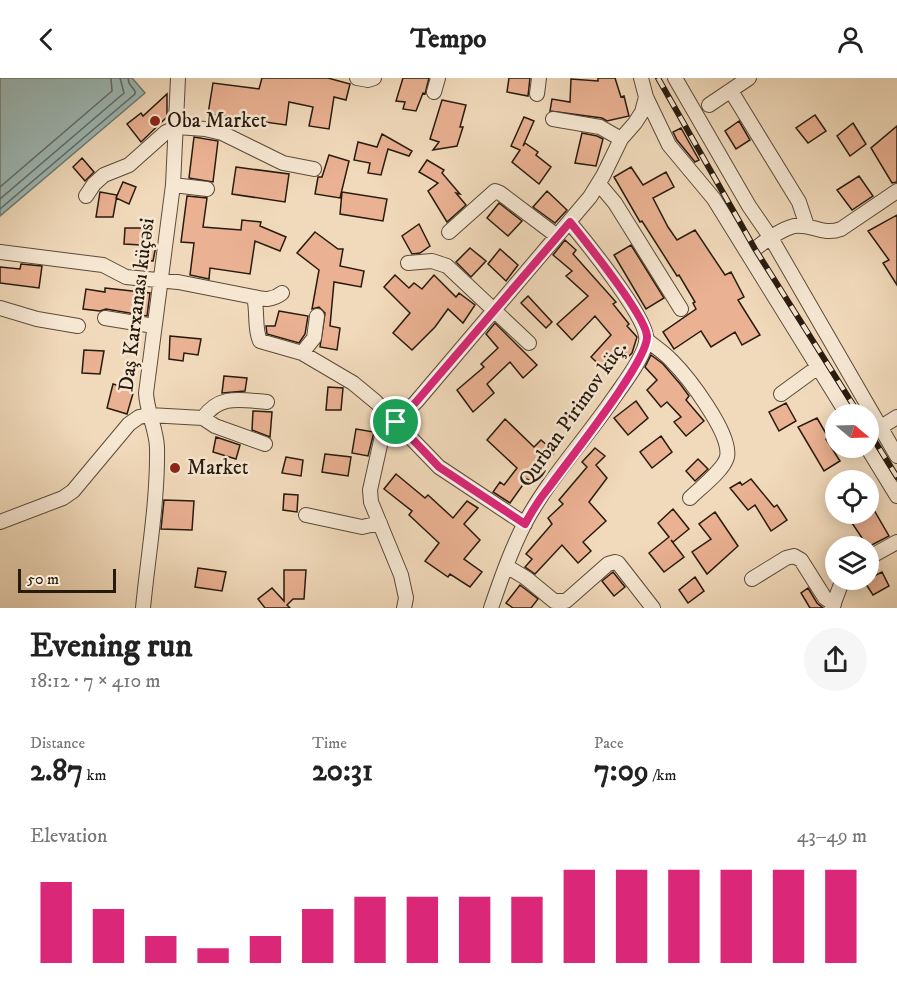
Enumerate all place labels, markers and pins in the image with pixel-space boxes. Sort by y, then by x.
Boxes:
place label: Oba Market [167,108,267,134]
marker: Oba Market [148,114,162,128]
pin [370,396,421,447]
place label: Market [187,455,249,481]
marker: Market [168,461,182,475]

